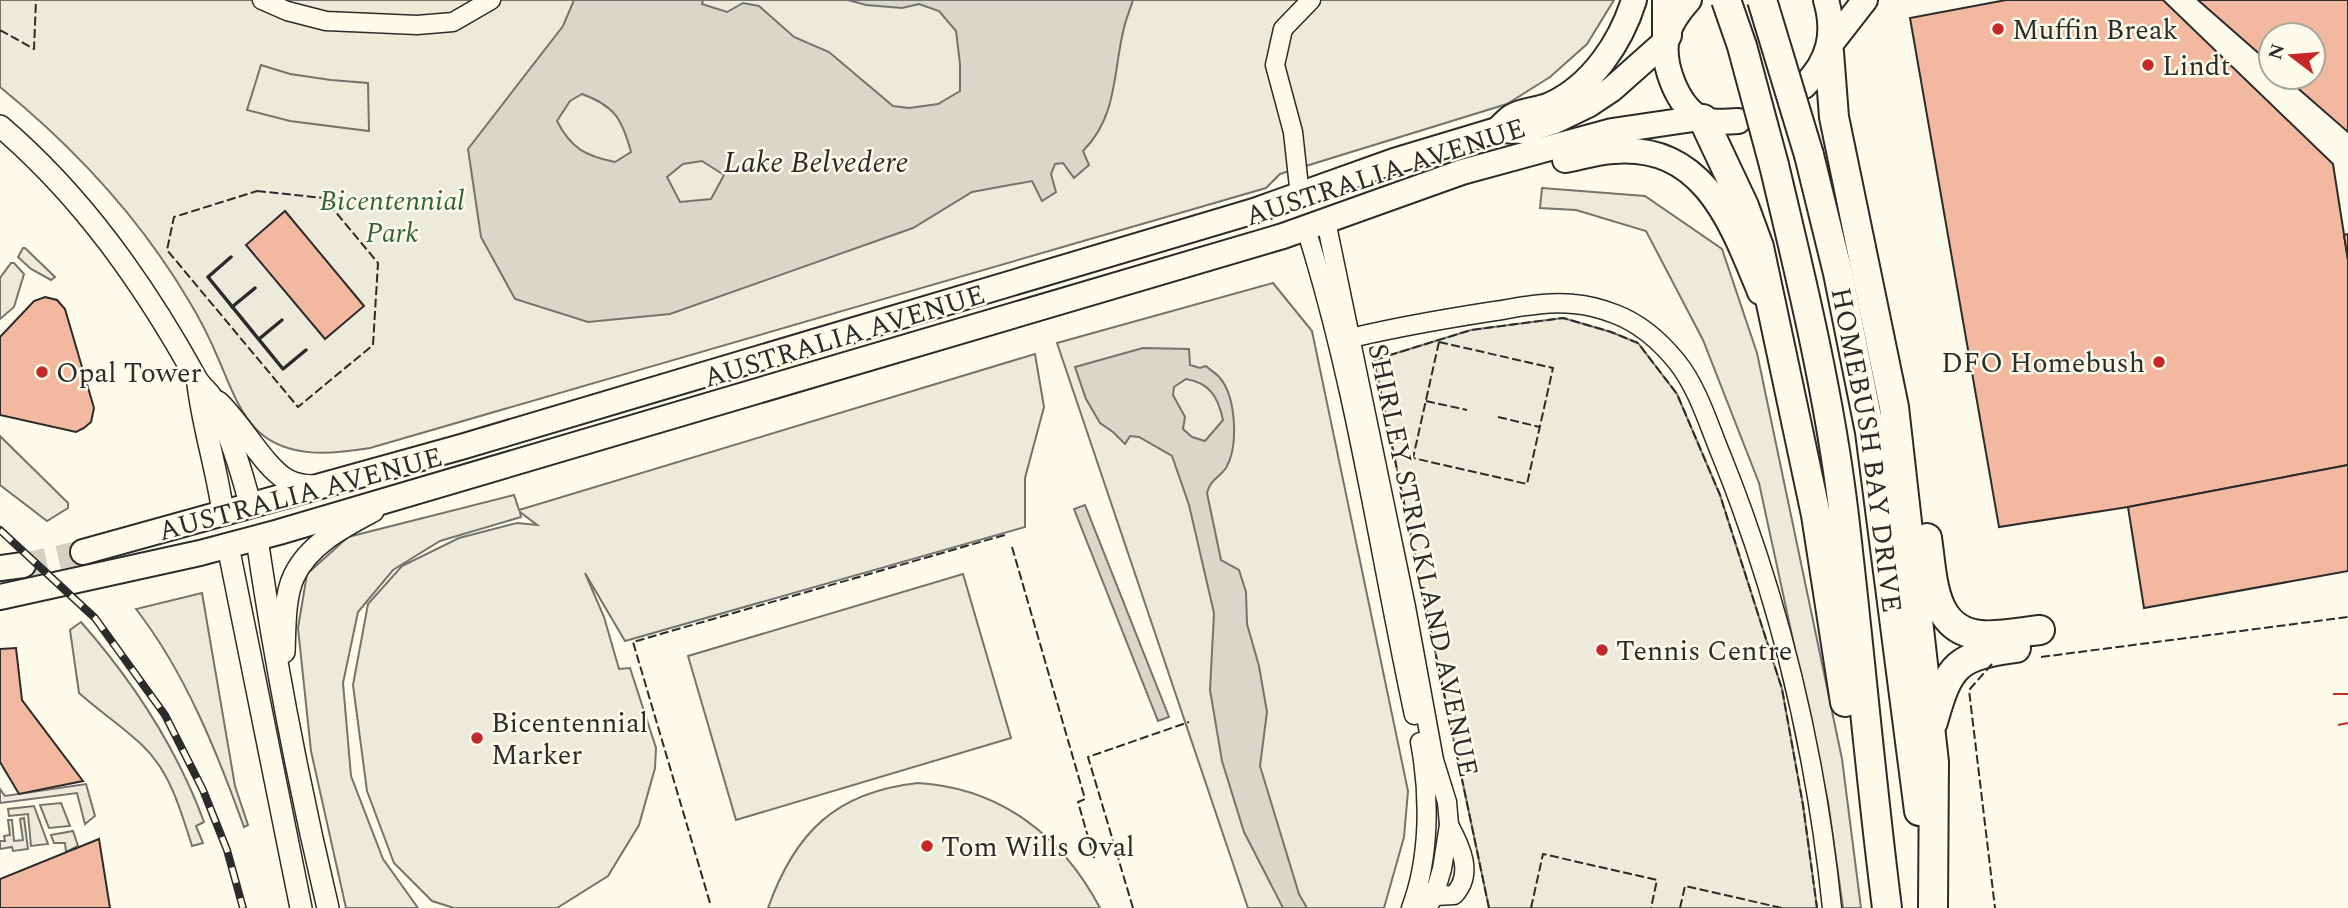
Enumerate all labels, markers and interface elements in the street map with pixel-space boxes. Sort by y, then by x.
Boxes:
place label: Muffin Break [2012,9,2178,52]
marker: Muffin Break [1990,21,2006,37]
north arrow [2257,21,2327,91]
text: N [2261,40,2293,63]
place label: Lindt [2162,45,2230,88]
marker: Lindt [2140,57,2156,73]
street label: AUSTRALIA AVENUE [1240,107,1531,238]
water label: Lake Belvedere [723,140,909,186]
park label: Bicentennial Park [319,180,465,255]
street label: AUSTRALIA AVENUE [698,273,991,400]
street label: HOMEBUSH BAY DRIVE [1818,284,1913,615]
street label: SHIRLEY STRICKLAND AVENUE [1356,339,1490,781]
place label: DFO Homebush [1941,342,2145,385]
place label: Opal Tower [56,352,202,395]
marker: DFO Homebush [2151,354,2167,370]
marker: Opal Tower [34,364,50,380]
street label: AUSTRALIA AVENUE [154,436,447,553]
place label: Tennis Centre [1616,630,1792,673]
marker: Tennis Centre [1594,642,1610,658]
place label: Bicentennial Marker [491,702,648,777]
marker: Bicentennial Marker [469,730,485,746]
place label: Tom Wills Oval [941,826,1135,869]
marker: Tom Wills Oval [919,838,935,854]

